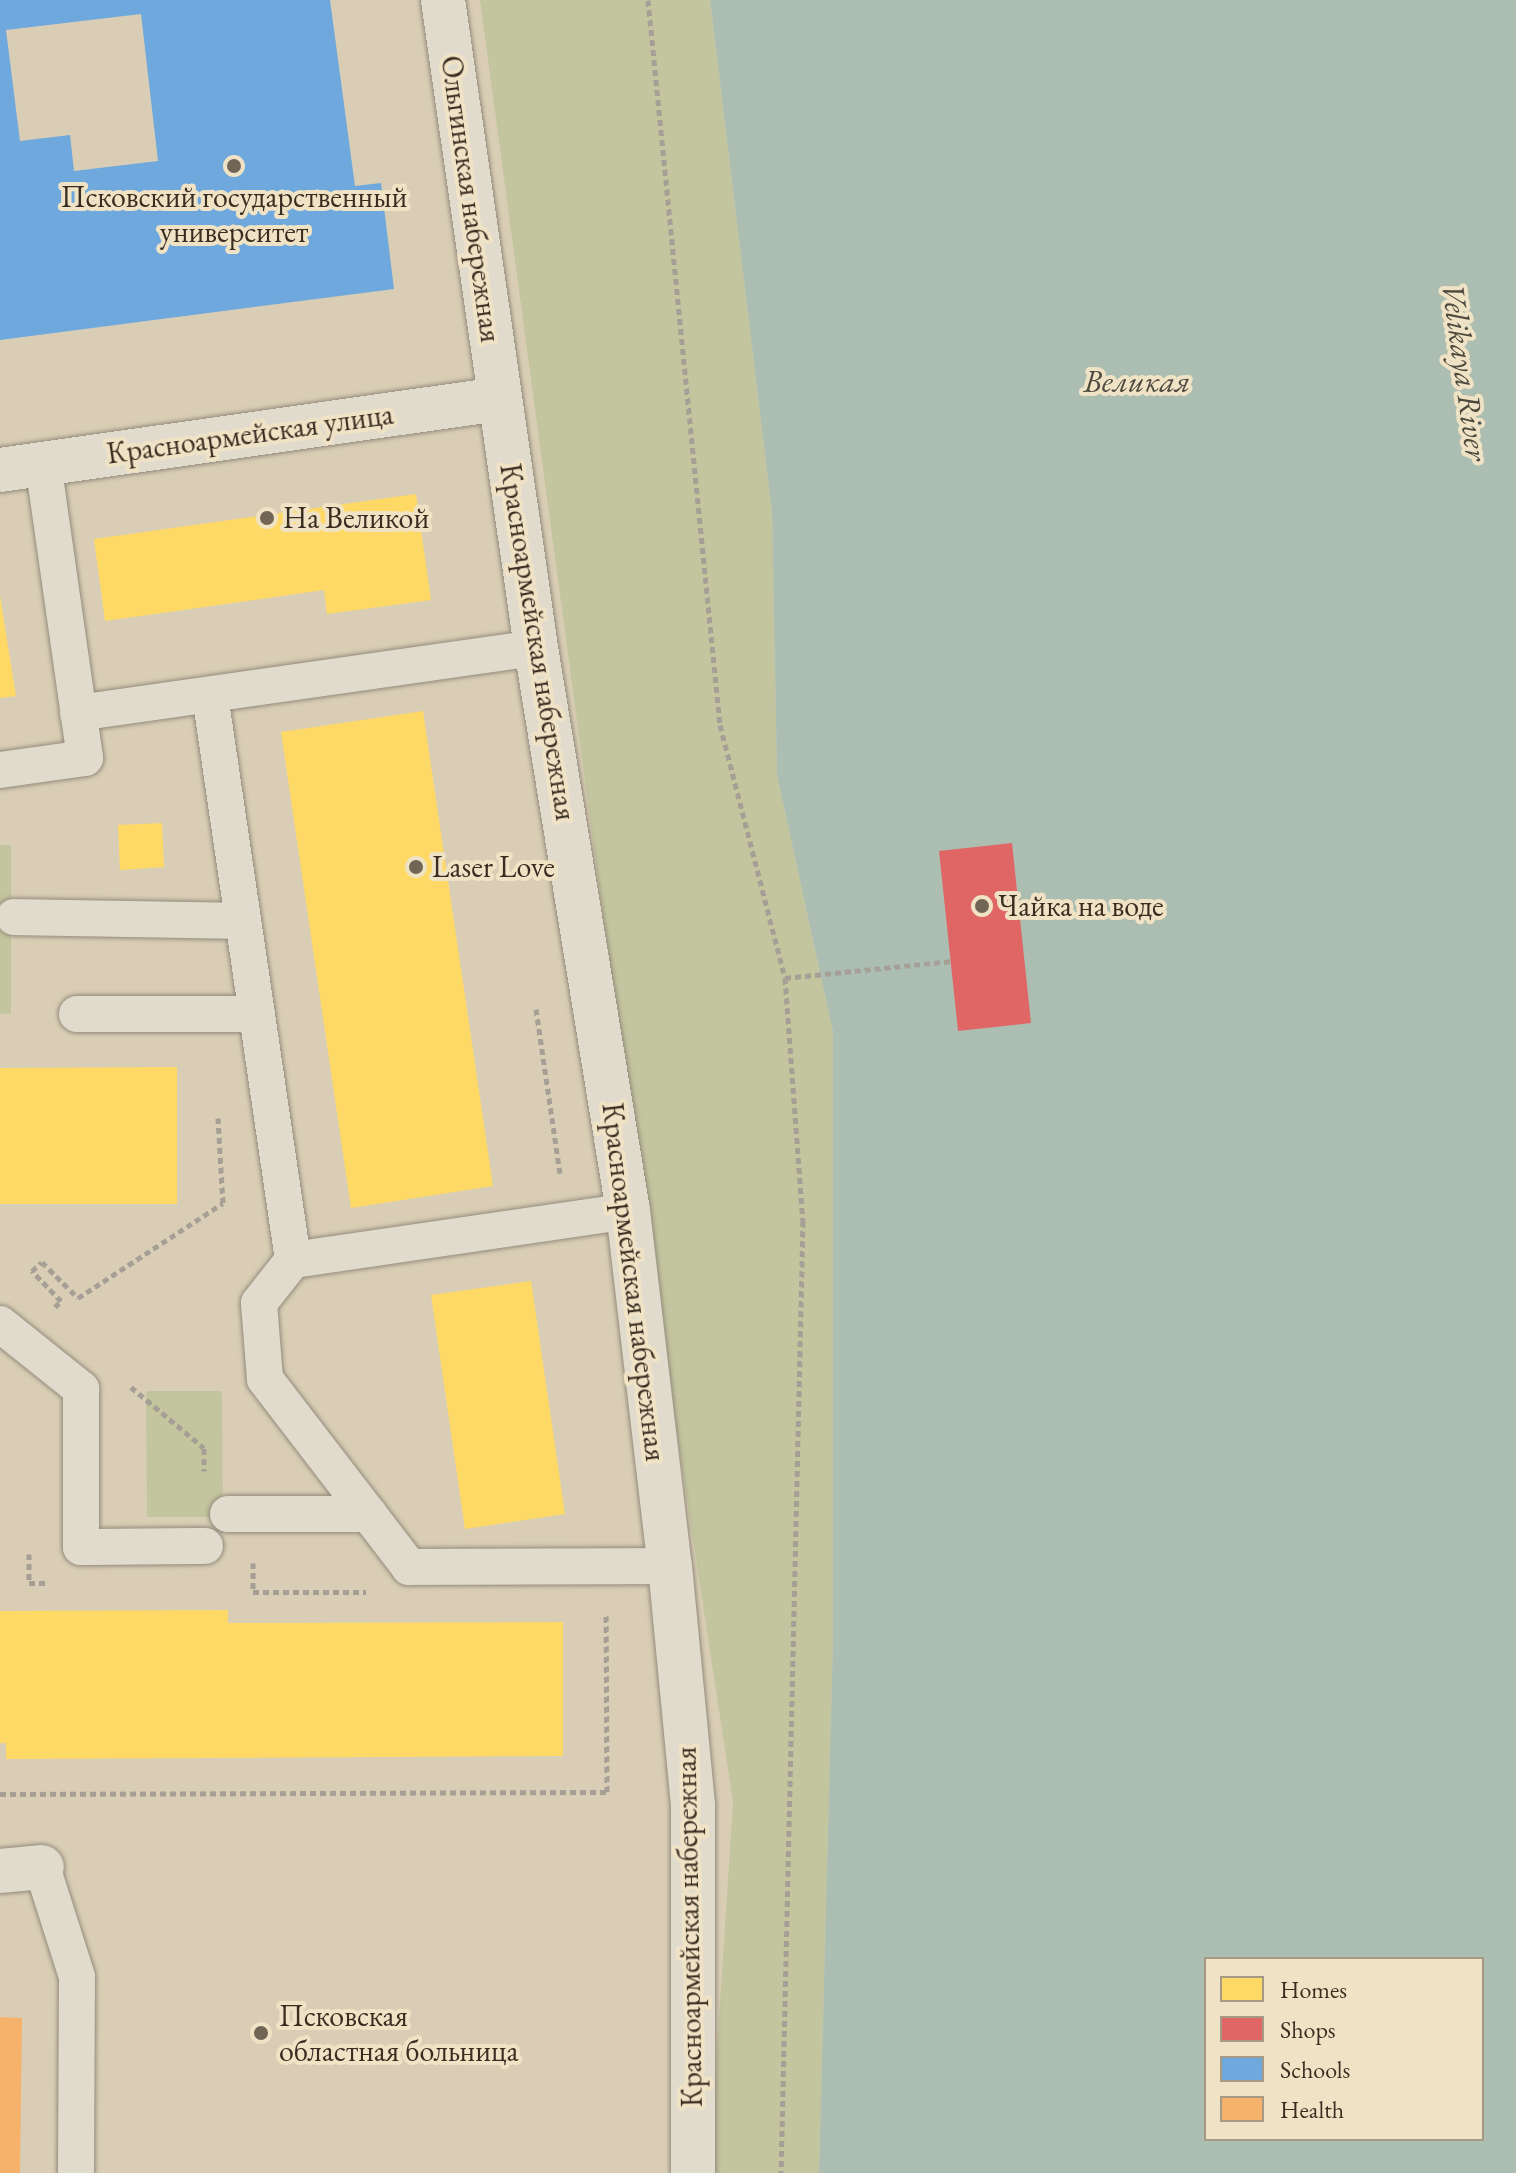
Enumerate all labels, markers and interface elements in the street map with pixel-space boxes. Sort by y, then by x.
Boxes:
street label: Ольгинская набережная [433,53,509,345]
marker: Псковский государственный университет [225,157,243,175]
place label: Псковский государственный университет [61,179,407,250]
water label: Velikaya River [1434,281,1496,463]
water label: Великая [1084,362,1190,400]
street label: Красноармейская улица [104,396,396,472]
street label: Красноармейская набережная [492,461,584,823]
place label: На Великой [283,500,429,536]
marker: На Великой [258,509,276,527]
place label: Laser Love [432,849,555,885]
marker: Laser Love [407,858,425,876]
place label: Чайка на воде [998,888,1164,924]
marker: Чайка на воде [973,897,991,915]
street label: Красноармейская набережная [594,1101,674,1463]
street label: Красноармейская набережная [668,1746,710,2108]
legend [1204,1957,1484,2141]
text: Homes [1280,1974,1347,2005]
place label: Псковская областная больница [279,1998,518,2068]
text: Shops [1280,2014,1336,2045]
marker: Псковская областная больница [250,2022,272,2044]
text: Schools [1280,2054,1350,2085]
text: Health [1280,2094,1344,2125]

